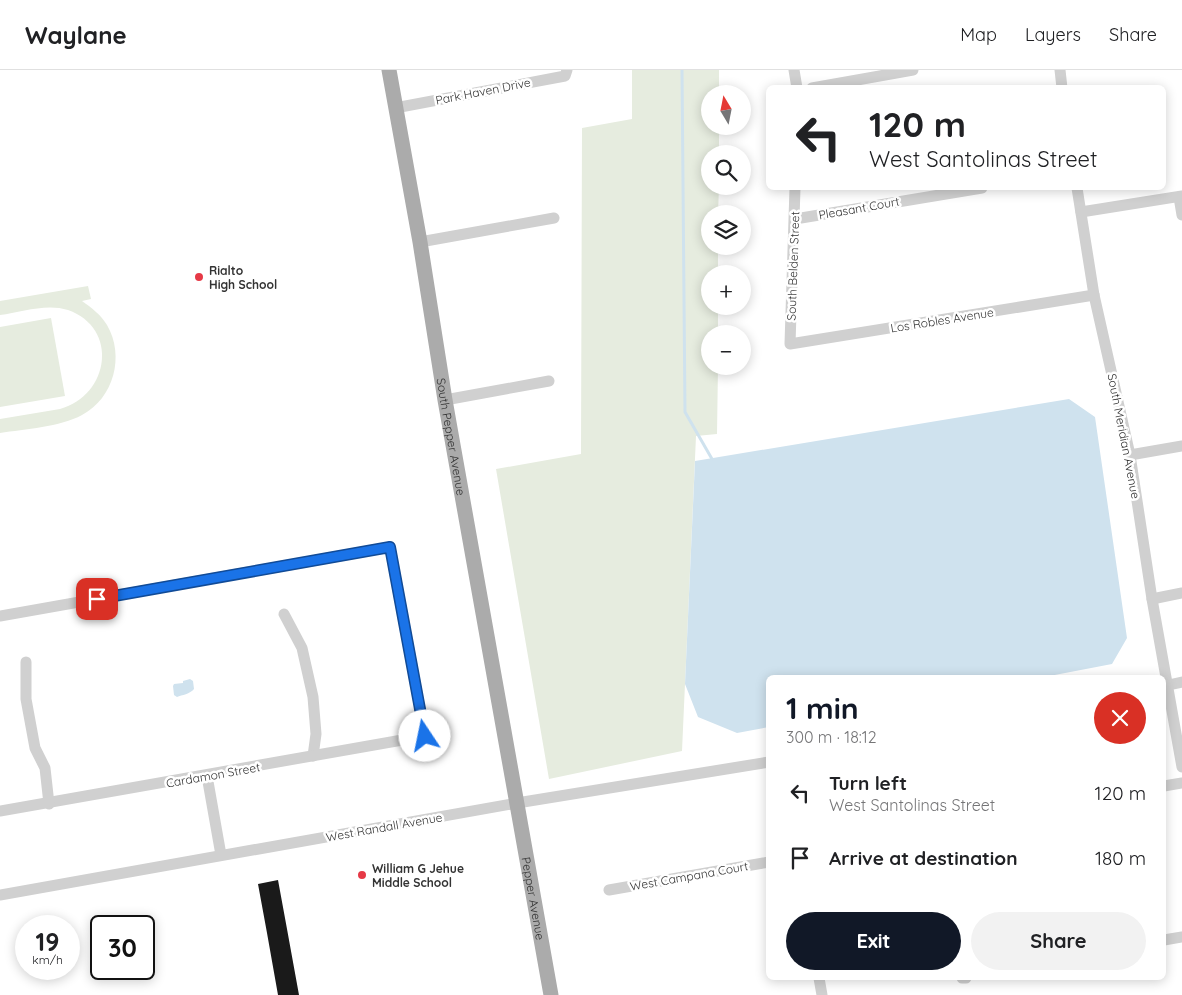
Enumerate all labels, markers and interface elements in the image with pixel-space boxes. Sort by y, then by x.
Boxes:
text: Waylane [25,20,127,50]
text: Map [960,23,997,46]
text: Layers [1025,23,1081,46]
text: Share [1109,23,1157,46]
street label: Park Haven Drive [434,74,532,108]
north arrow [701,85,751,135]
map controls [701,85,751,375]
text: 120 m [869,102,966,146]
icon: left [786,105,851,170]
button: search [701,145,751,195]
text: West Santolinas Street [869,145,1097,173]
street label: Pleasant Court [817,194,901,222]
button: layers [701,205,751,255]
street label: South Belden Street [784,211,802,321]
place label: Rialto High School [209,263,277,292]
button: + [701,265,751,315]
marker: Rialto High School [193,271,205,283]
street label: Los Robles Avenue [889,304,995,336]
button: − [701,325,751,375]
street label: South Meridian Avenue [1104,372,1144,500]
street label: South Pepper Avenue [434,377,469,497]
pin [76,578,118,620]
icon: arrive [83,585,111,613]
text: 1 min [786,689,859,727]
button: close [1094,692,1146,744]
position arrow [398,709,450,761]
text: 300 m · 18:12 [786,727,877,747]
street label: Cardamon Street [165,759,261,791]
text: Turn left [829,771,907,795]
icon: left [786,779,814,807]
text: 120 m [1095,781,1146,805]
text: West Santolinas Street [829,795,995,815]
street label: West Randall Avenue [325,809,444,845]
icon: arrive [786,844,814,872]
text: Arrive at destination [829,846,1018,870]
text: 180 m [1095,846,1146,870]
street label: Pepper Avenue [519,856,549,941]
street label: West Campana Court [629,858,749,894]
place label: William G Jehue Middle School [372,861,464,890]
marker: William G Jehue Middle School [356,869,368,881]
button: Exit [786,912,961,970]
button: Share [971,912,1146,970]
speed limit sign: 30 [90,915,155,980]
text: 19 [36,926,59,957]
text: km/h [32,952,63,967]

